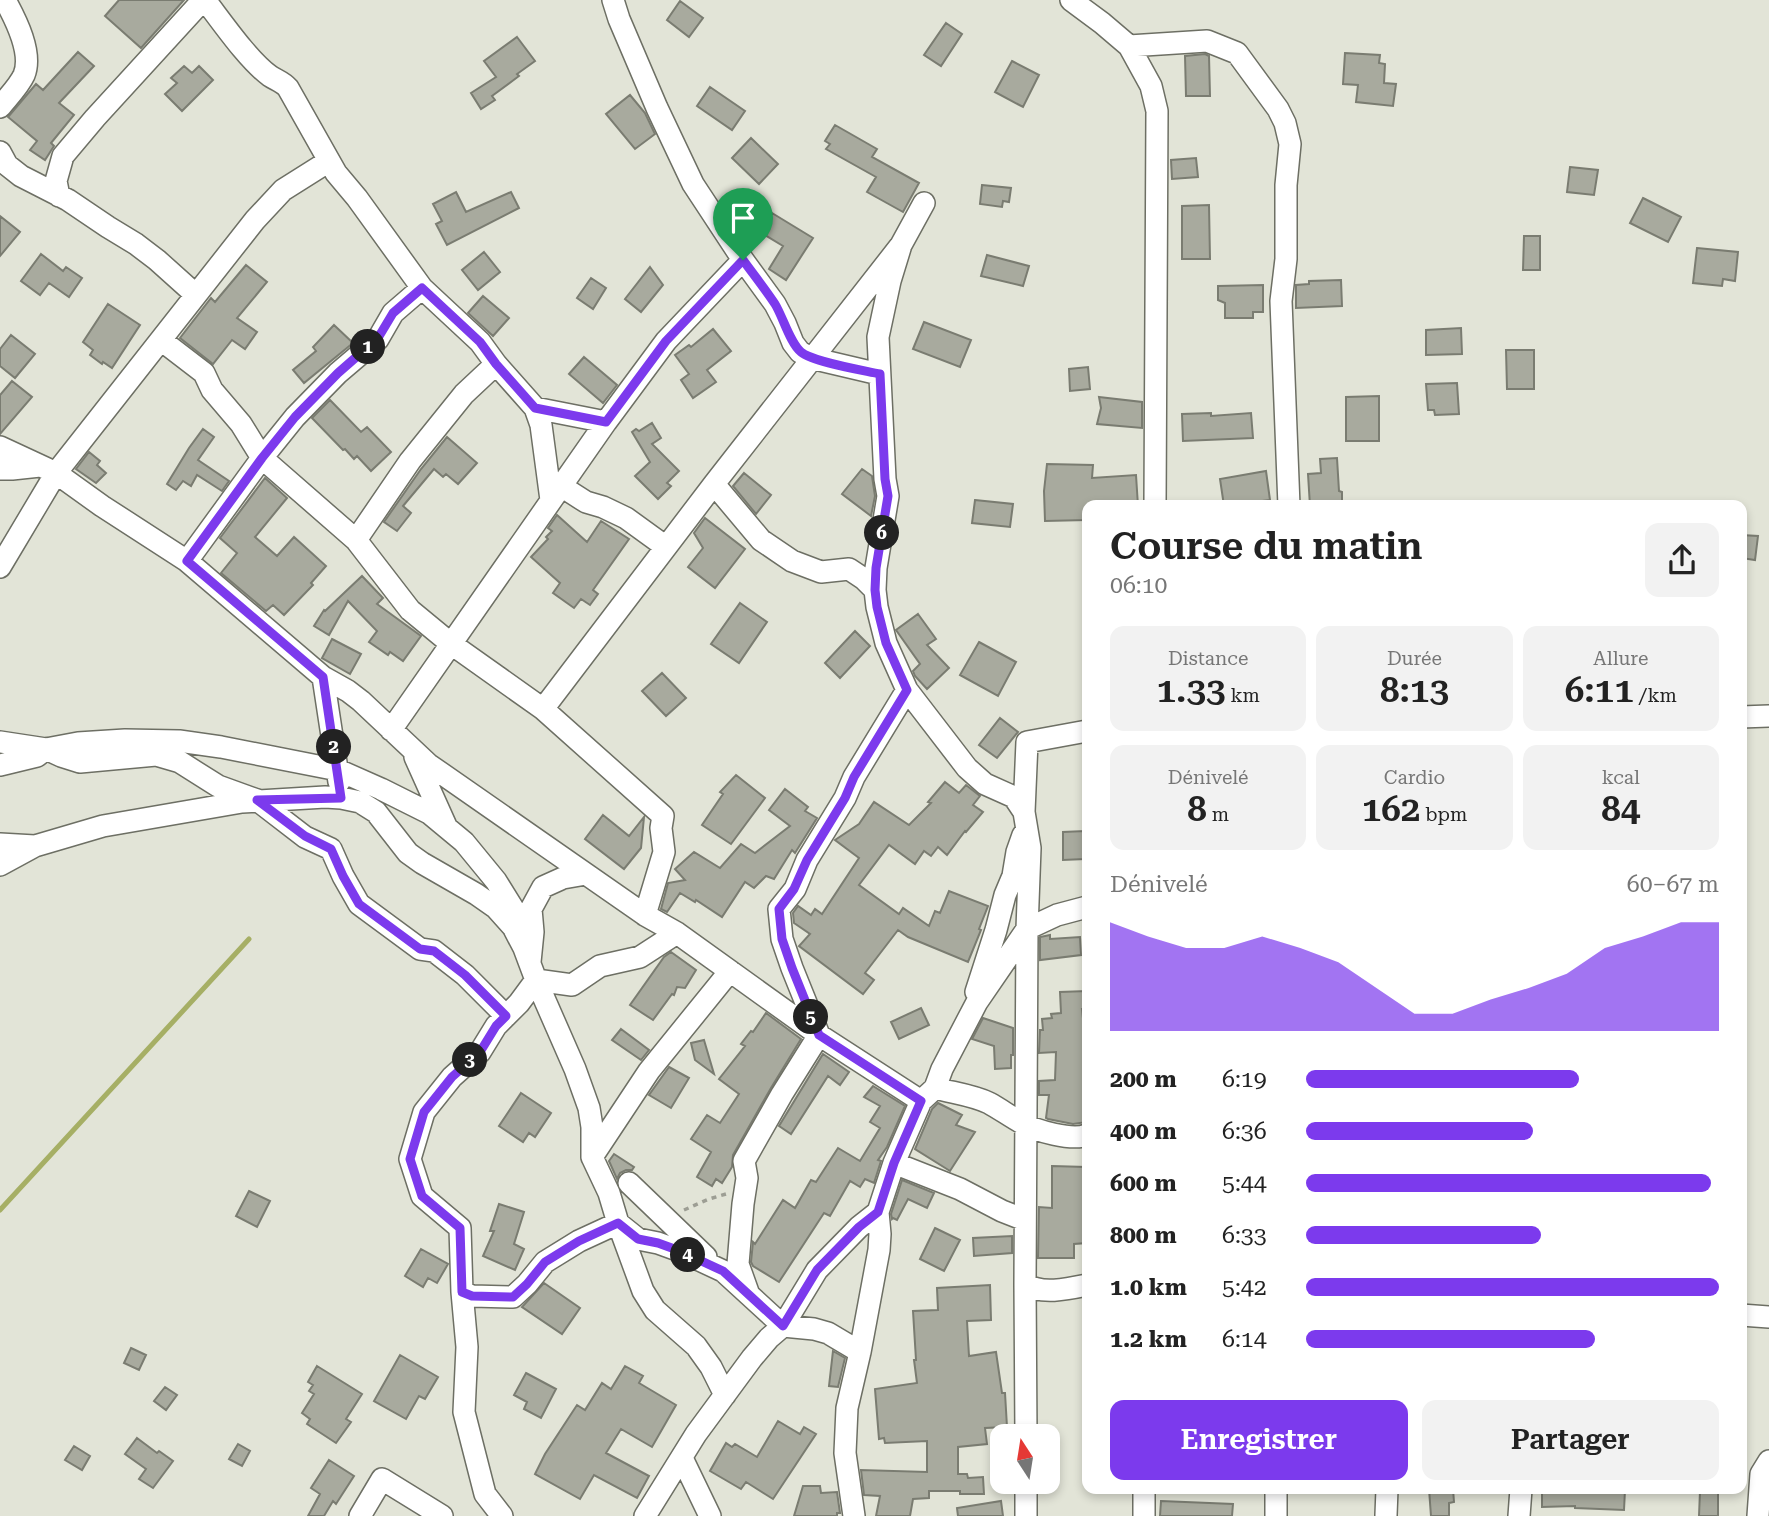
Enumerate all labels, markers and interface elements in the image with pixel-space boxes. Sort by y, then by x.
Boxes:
pin [713,188,773,260]
icon: arrive [724,199,762,237]
pin: 1 [350,330,386,364]
text: 1 [362,335,373,358]
pin: 6 [864,516,900,550]
text: 6 [876,521,887,544]
button: share [1645,523,1719,597]
text: Course du matin [1110,524,1422,568]
text: 06:10 [1110,572,1167,599]
text: Distance [1168,647,1248,670]
text: Durée [1387,647,1442,670]
text: Allure [1593,647,1648,670]
text: 1.33 [1157,670,1226,711]
text: 8:13 [1380,670,1449,711]
text: 6:11 [1565,670,1634,711]
text: km [1226,684,1260,707]
text: /km [1634,684,1677,707]
pin: 2 [316,730,352,764]
text: 2 [328,735,339,758]
text: Dénivelé [1168,766,1249,789]
text: Cardio [1384,766,1445,789]
text: kcal [1602,766,1640,789]
text: 8 [1187,789,1207,830]
text: 162 [1362,789,1420,830]
text: 84 [1601,789,1640,830]
text: m [1207,803,1229,826]
text: bpm [1420,803,1467,826]
text: Dénivelé [1110,871,1208,898]
text: 60–67 m [1627,871,1719,898]
pin: 5 [794,1000,828,1034]
text: 5 [805,1005,816,1028]
pin: 3 [452,1042,488,1078]
text: 3 [464,1048,475,1071]
text: 200 m [1110,1066,1177,1093]
text: 6:19 [1222,1066,1267,1093]
text: 400 m [1110,1118,1177,1145]
text: 6:36 [1222,1118,1267,1145]
text: 600 m [1110,1170,1177,1197]
text: 5:44 [1222,1170,1267,1197]
text: 800 m [1110,1222,1177,1249]
text: 6:33 [1222,1222,1267,1249]
pin: 4 [670,1238,706,1272]
text: 4 [682,1243,693,1266]
text: 1.0 km [1110,1274,1187,1301]
text: 5:42 [1222,1274,1267,1301]
text: 1.2 km [1110,1326,1187,1353]
text: 6:14 [1222,1326,1267,1353]
button: Enregistrer [1110,1400,1408,1480]
button: Partager [1422,1400,1719,1480]
north arrow [990,1424,1060,1494]
map controls [990,1424,1060,1494]

